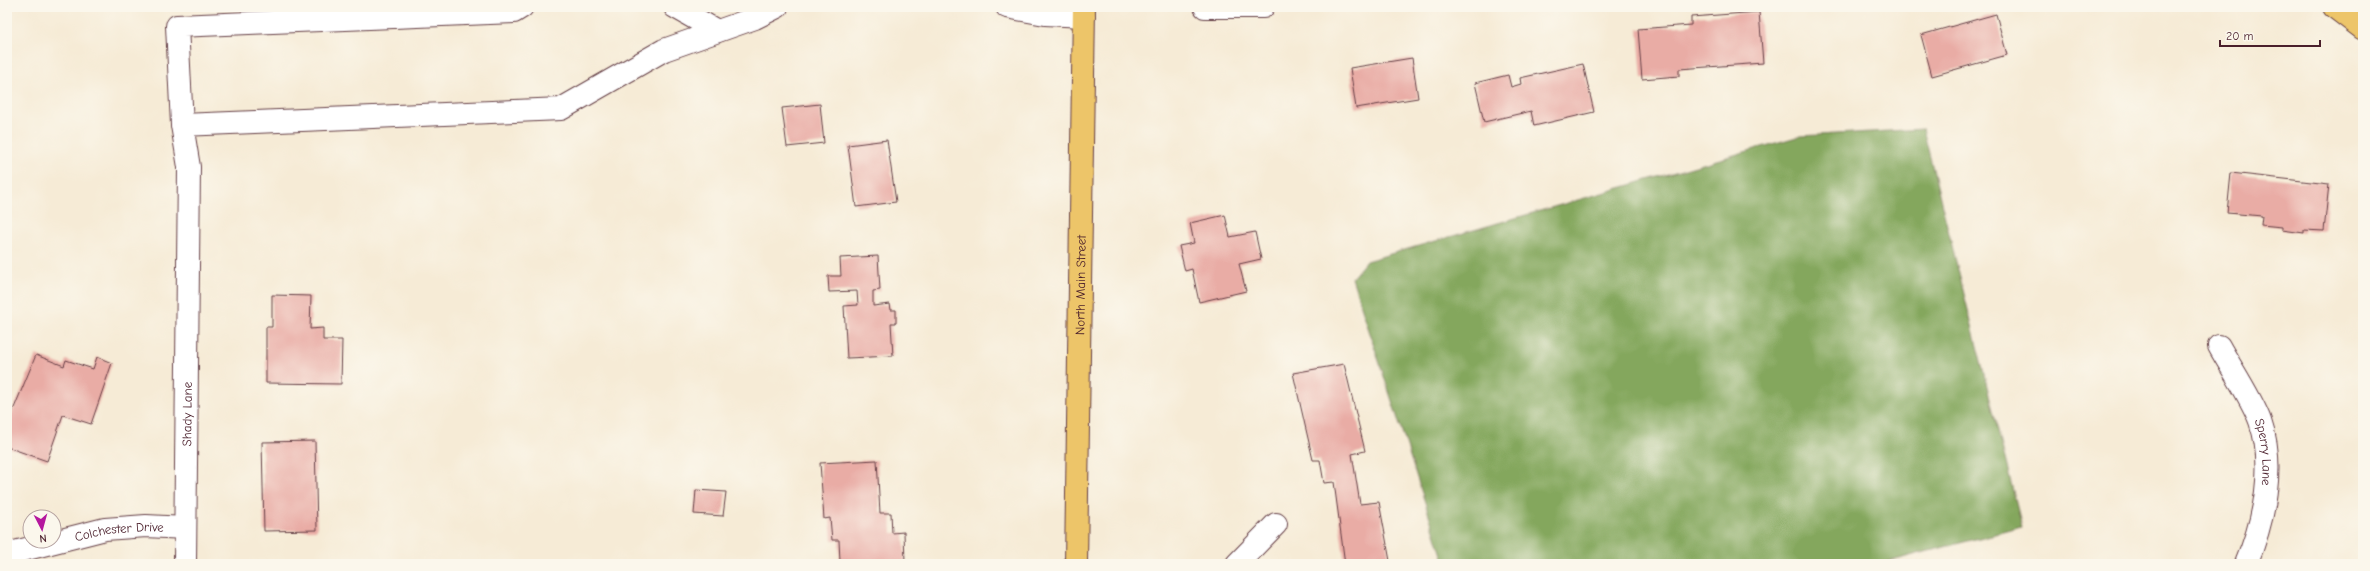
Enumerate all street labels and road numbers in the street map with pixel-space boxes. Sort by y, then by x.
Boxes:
street label: North Main Street [1072,233,1089,335]
street label: Shady Lane [179,381,195,446]
street label: Sperry Lane [2252,416,2275,487]
street label: Colchester Drive [73,519,165,544]

